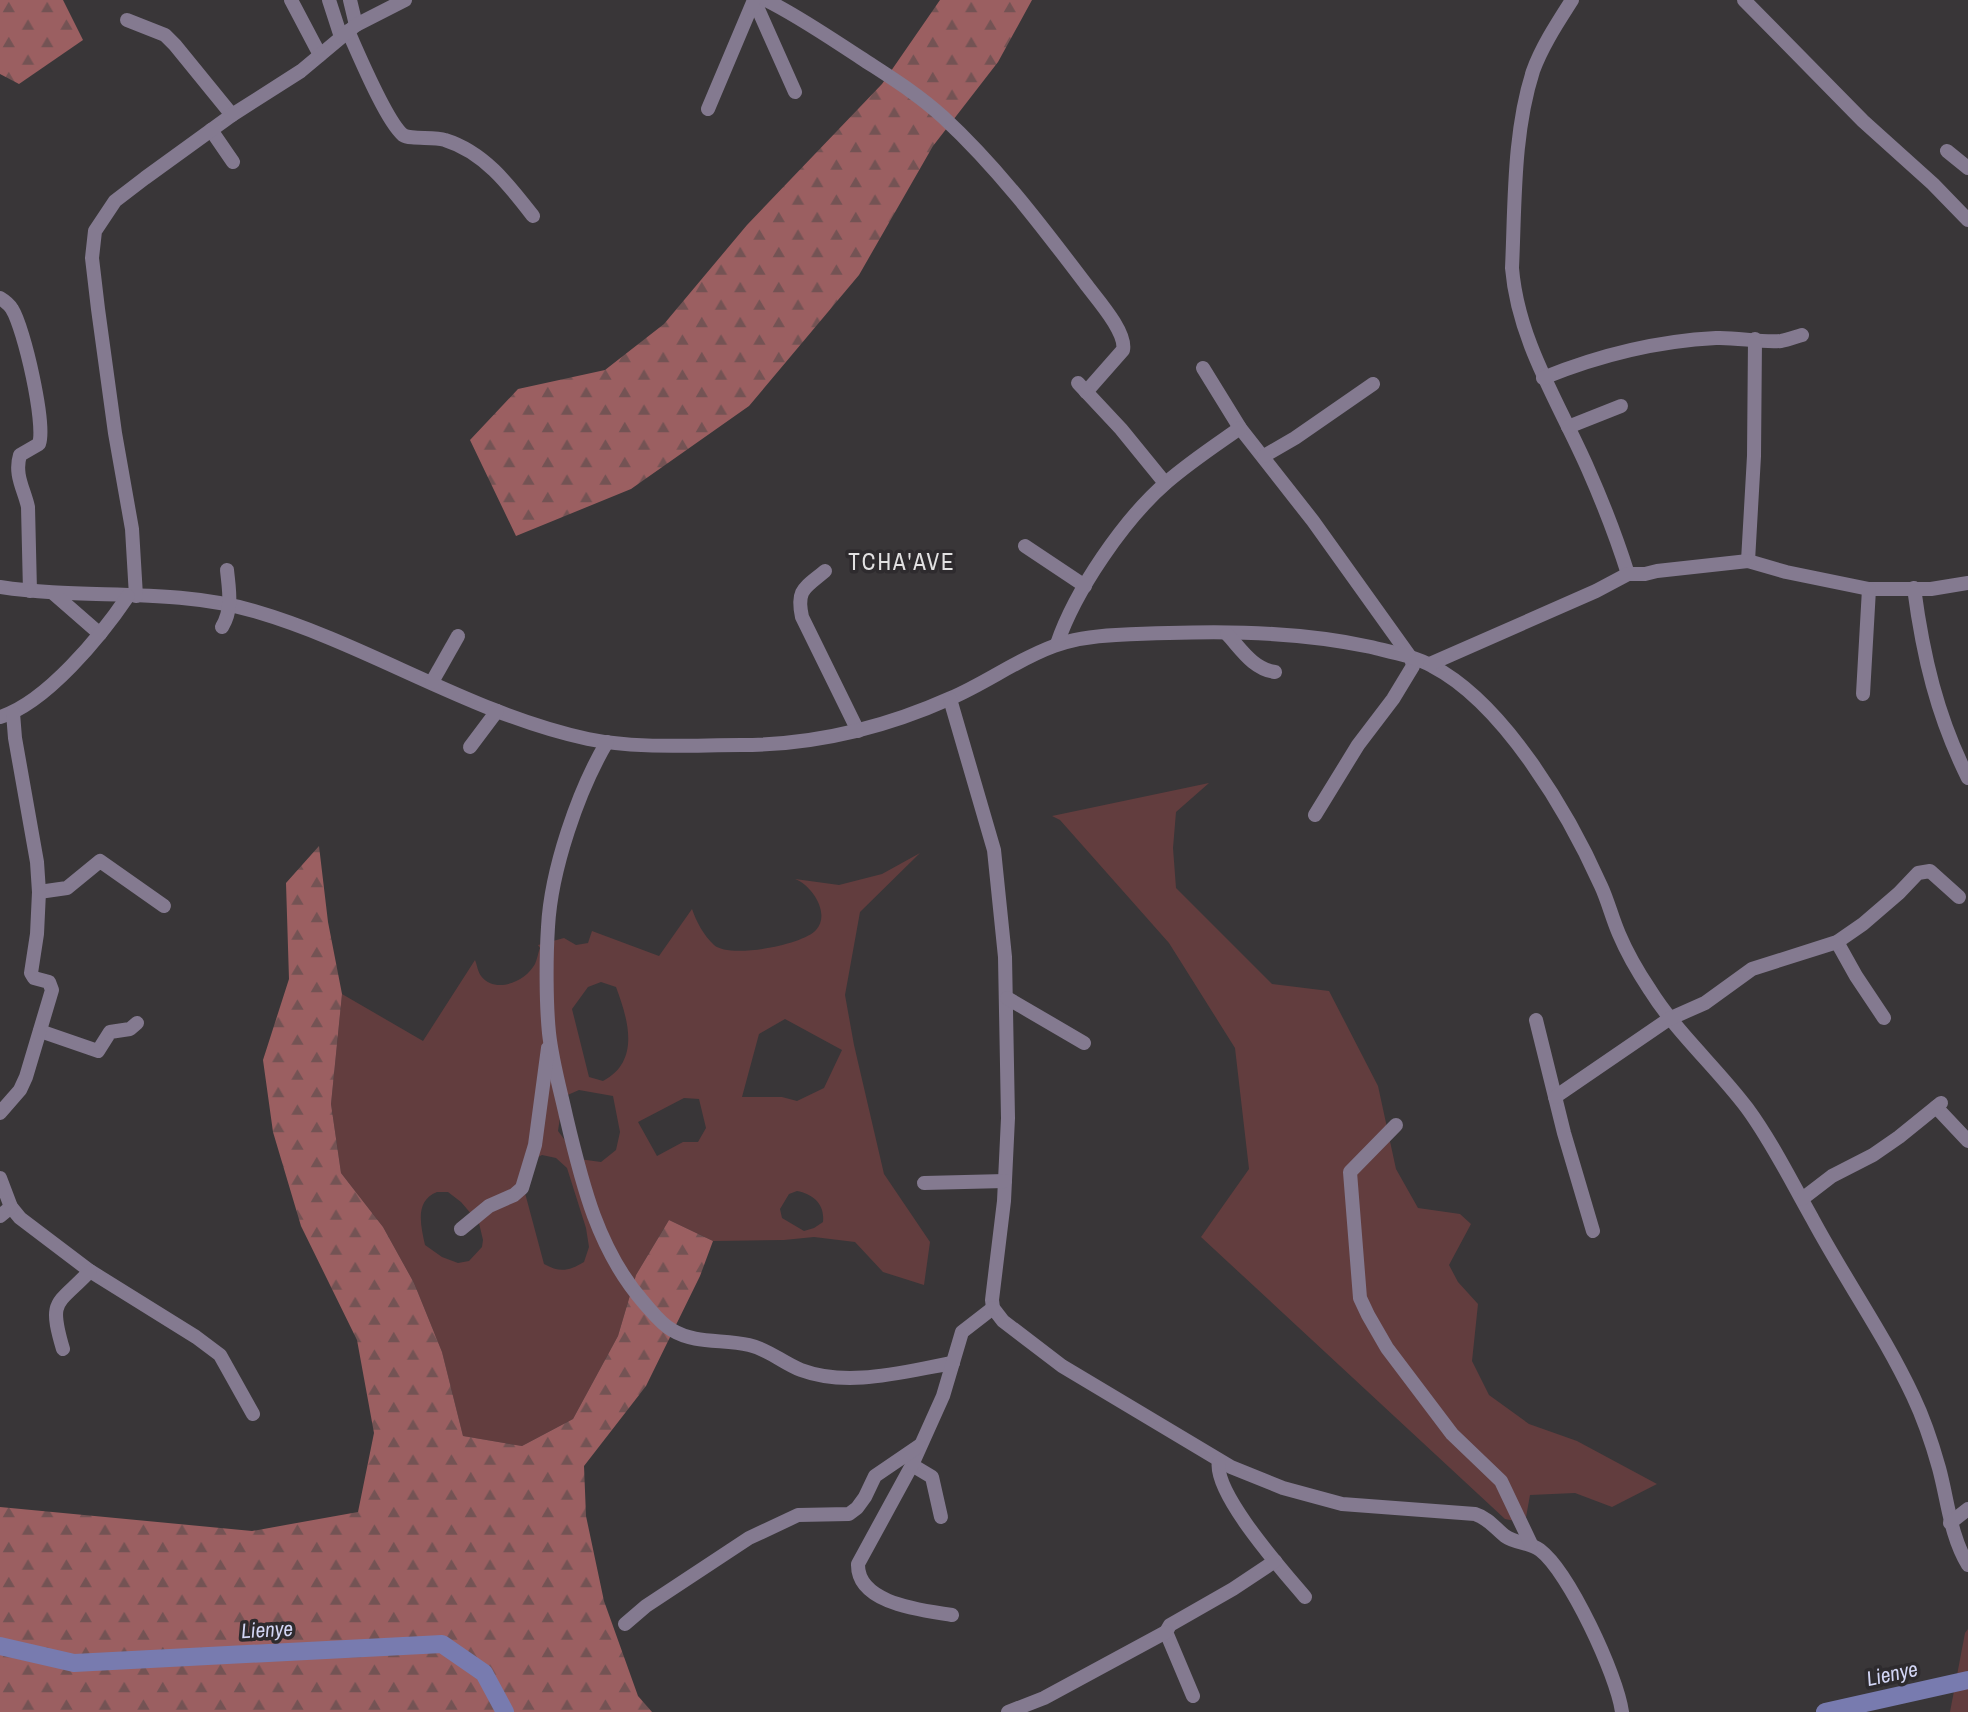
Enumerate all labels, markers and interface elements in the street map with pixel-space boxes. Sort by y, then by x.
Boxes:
district label: TCHA'AVE [848,546,956,577]
water label: Lienye [240,1614,294,1645]
water label: Lienye [1864,1654,1920,1693]

